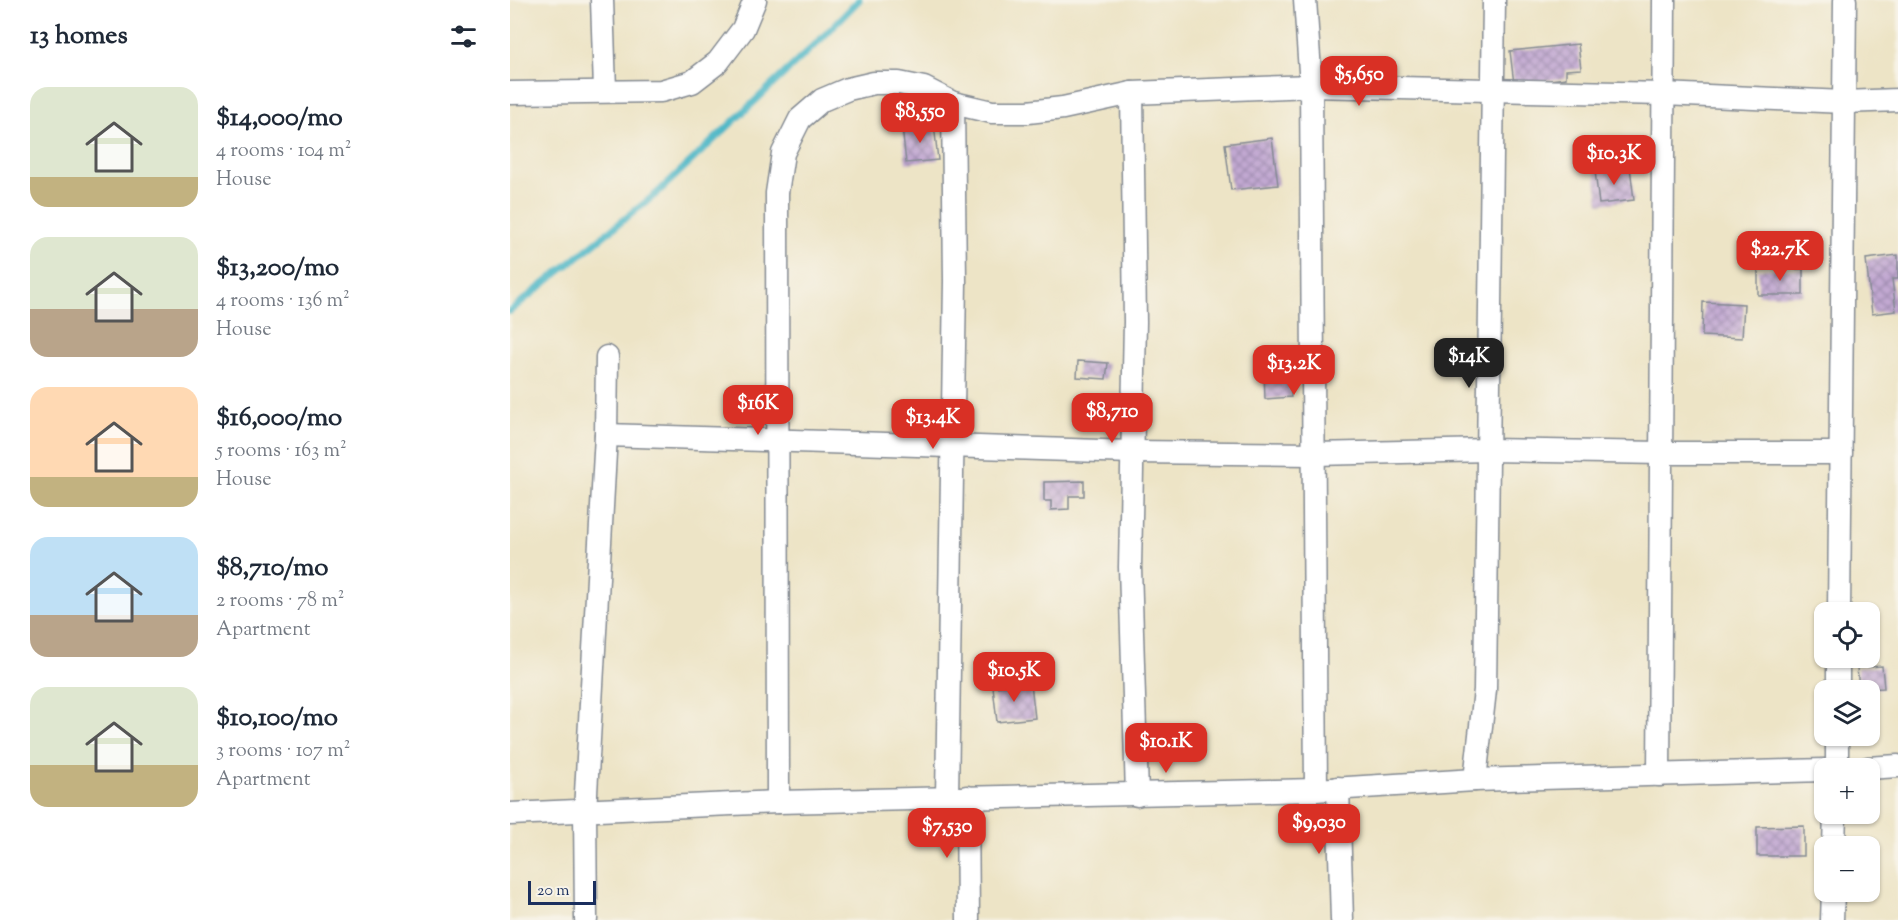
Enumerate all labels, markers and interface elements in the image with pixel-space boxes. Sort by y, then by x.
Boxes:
text: 13 homes [30,18,128,55]
icon: filters [447,20,480,53]
pin: $5,650 [1310,56,1408,107]
text: $5,650 [1334,61,1384,90]
pin: $8,550 [871,93,969,144]
text: $8,550 [895,98,945,127]
text: $14,000/mo [216,100,343,137]
icon: home [78,111,150,183]
pin: $10.3K [1565,135,1663,186]
text: 4 rooms · 104 m² [216,137,352,166]
text: $10.3K [1587,140,1641,169]
text: House [216,166,271,195]
pin: $22.7K [1731,231,1829,282]
text: $22.7K [1751,236,1809,265]
text: $13,200/mo [216,250,339,287]
icon: home [78,261,150,333]
text: 4 rooms · 136 m² [216,287,350,316]
text: House [216,316,271,345]
pin: $14K [1433,338,1505,389]
text: $14K [1448,343,1490,372]
pin: $13.2K [1245,345,1343,396]
text: $13.2K [1267,350,1321,379]
pin: $16K [722,385,794,436]
text: $16K [737,390,779,419]
pin: $8,710 [1063,393,1161,444]
text: $8,710 [1086,398,1138,427]
pin: $13.4K [884,399,982,450]
text: $16,000/mo [216,400,342,437]
text: $13.4K [905,404,961,433]
icon: home [78,411,150,483]
text: 5 rooms · 163 m² [216,437,347,466]
text: House [216,466,271,495]
text: $8,710/mo [216,550,328,587]
icon: home [78,561,150,633]
text: 2 rooms · 78 m² [216,587,345,616]
map controls [1814,602,1880,902]
button: locate [1814,602,1880,668]
text: Apartment [216,616,311,645]
pin: $10.5K [965,652,1063,703]
text: $10.5K [987,657,1041,686]
button: layers [1814,680,1880,746]
text: $10,100/mo [216,700,338,737]
icon: home [78,711,150,783]
pin: $10.1K [1117,723,1215,774]
text: $10.1K [1139,728,1193,757]
text: 3 rooms · 107 m² [216,737,350,766]
button: + [1814,758,1880,824]
text: Apartment [216,766,311,795]
pin: $9,030 [1270,804,1368,855]
pin: $7,530 [898,808,996,859]
text: $9,030 [1292,809,1346,838]
text: $7,530 [922,813,972,842]
button: − [1814,836,1880,902]
scale bar [528,878,596,906]
text: 20 m [537,880,570,903]

